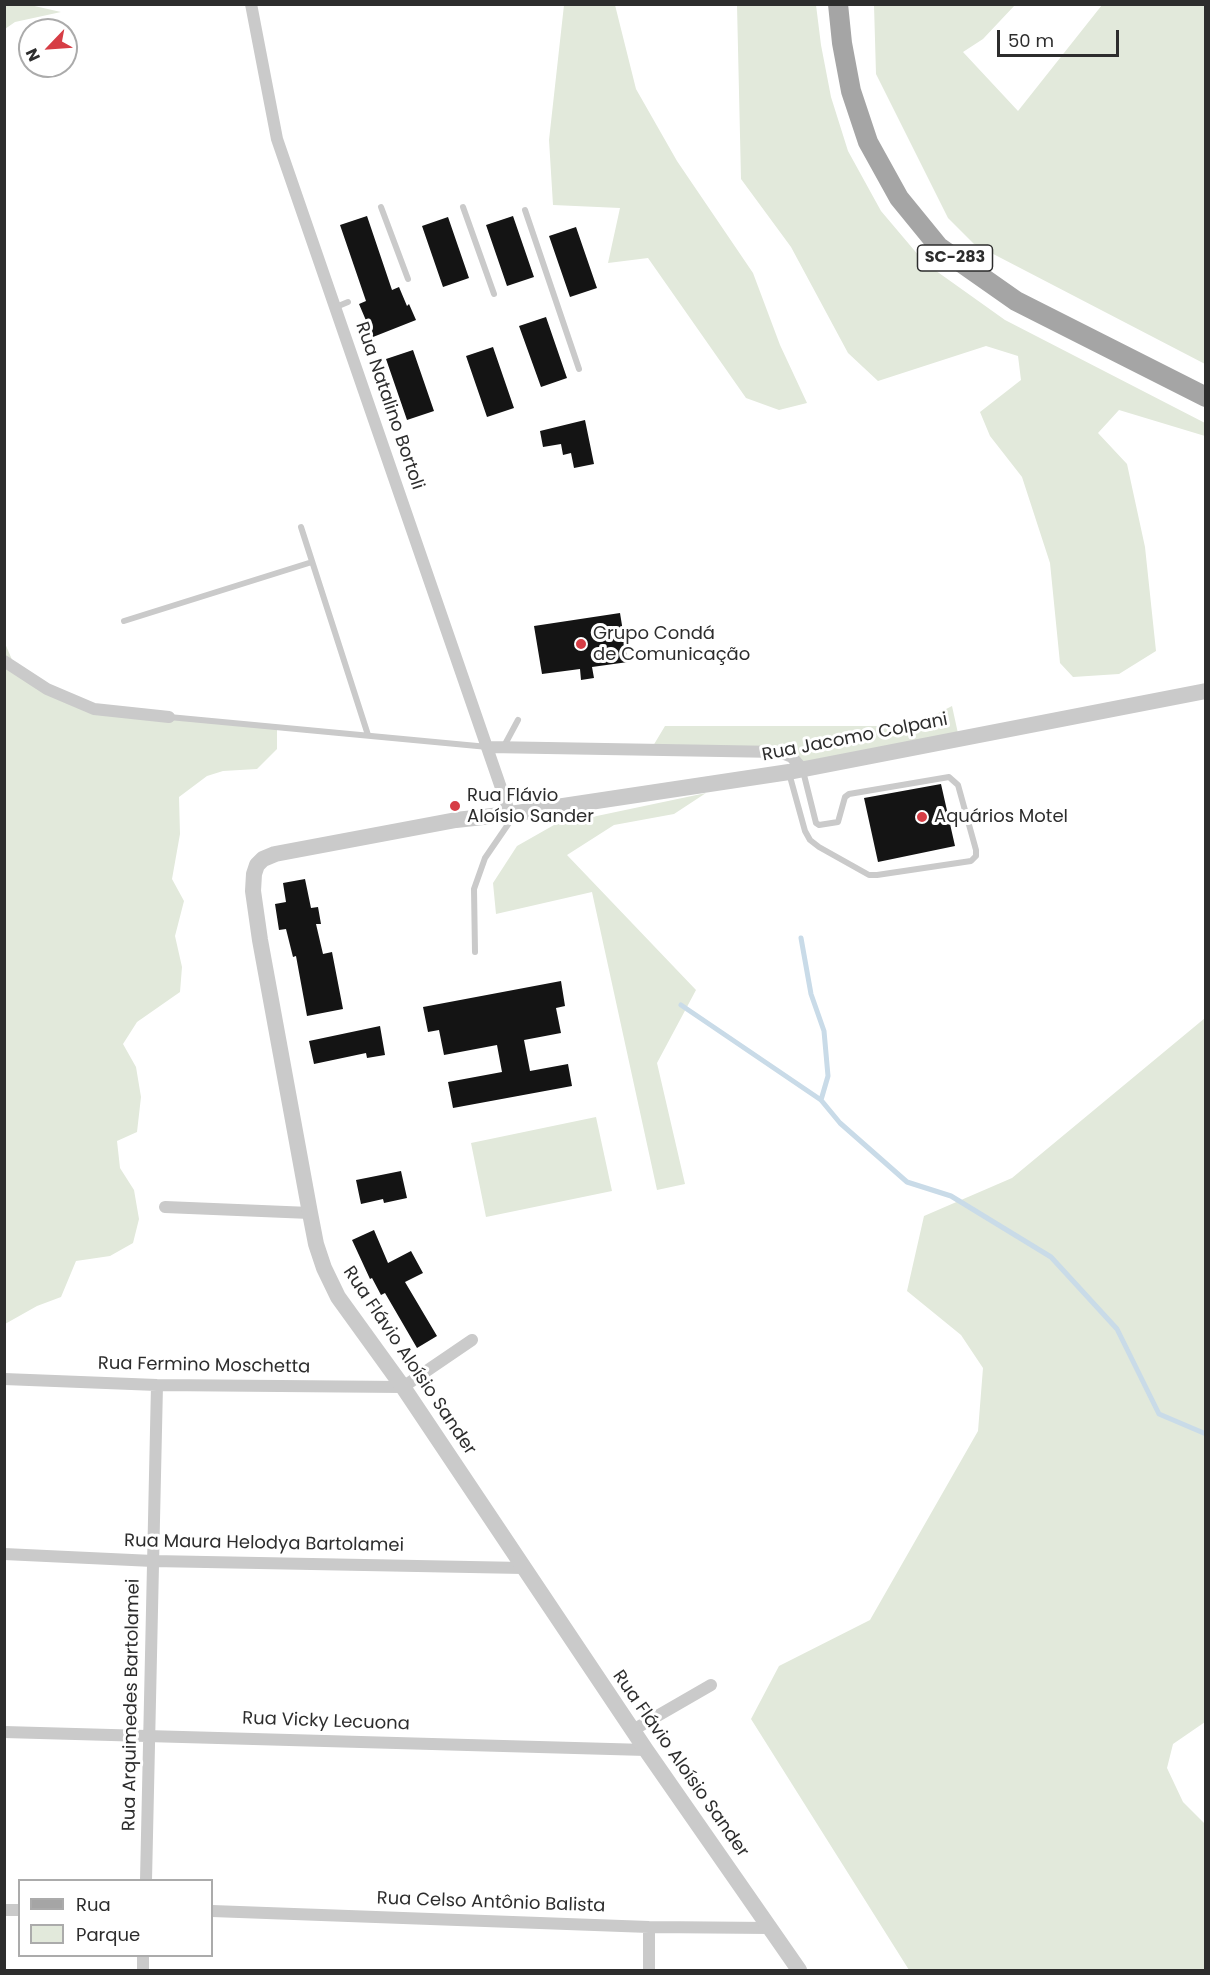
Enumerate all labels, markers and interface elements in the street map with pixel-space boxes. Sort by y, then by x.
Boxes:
north arrow [18,18,78,78]
scale bar [1000,18,1122,56]
text: 50 m [1008,28,1054,53]
text: N [20,45,46,65]
road number: SC-283 [918,245,992,271]
street label: Rua Natalino Bortoli [350,319,428,493]
place label: Grupo Condá de Comunicação [593,623,750,666]
marker: Grupo Condá de Comunicação [574,637,588,651]
street label: Rua Jacomo Colpani [760,709,950,767]
place label: Rua Flávio Aloísio Sander [467,785,594,828]
marker: Rua Flávio Aloísio Sander [448,799,462,813]
place label: Aquários Motel [934,806,1068,828]
marker: Aquários Motel [915,810,929,824]
street label: Rua Flávio Aloísio Sander [338,1263,480,1459]
street label: Rua Fermino Moschetta [98,1353,310,1379]
street label: Rua Maura Helodya Bartolamei [124,1531,404,1557]
street label: Rua Arquimedes Bartolamei [119,1579,145,1831]
street label: Rua Flávio Aloísio Sander [607,1667,753,1861]
street label: Rua Vicky Lecuona [242,1708,410,1736]
legend [18,1879,213,1957]
street label: Rua Celso Antônio Balista [376,1888,606,1918]
text: Rua [76,1892,111,1917]
text: Parque [76,1922,140,1947]

